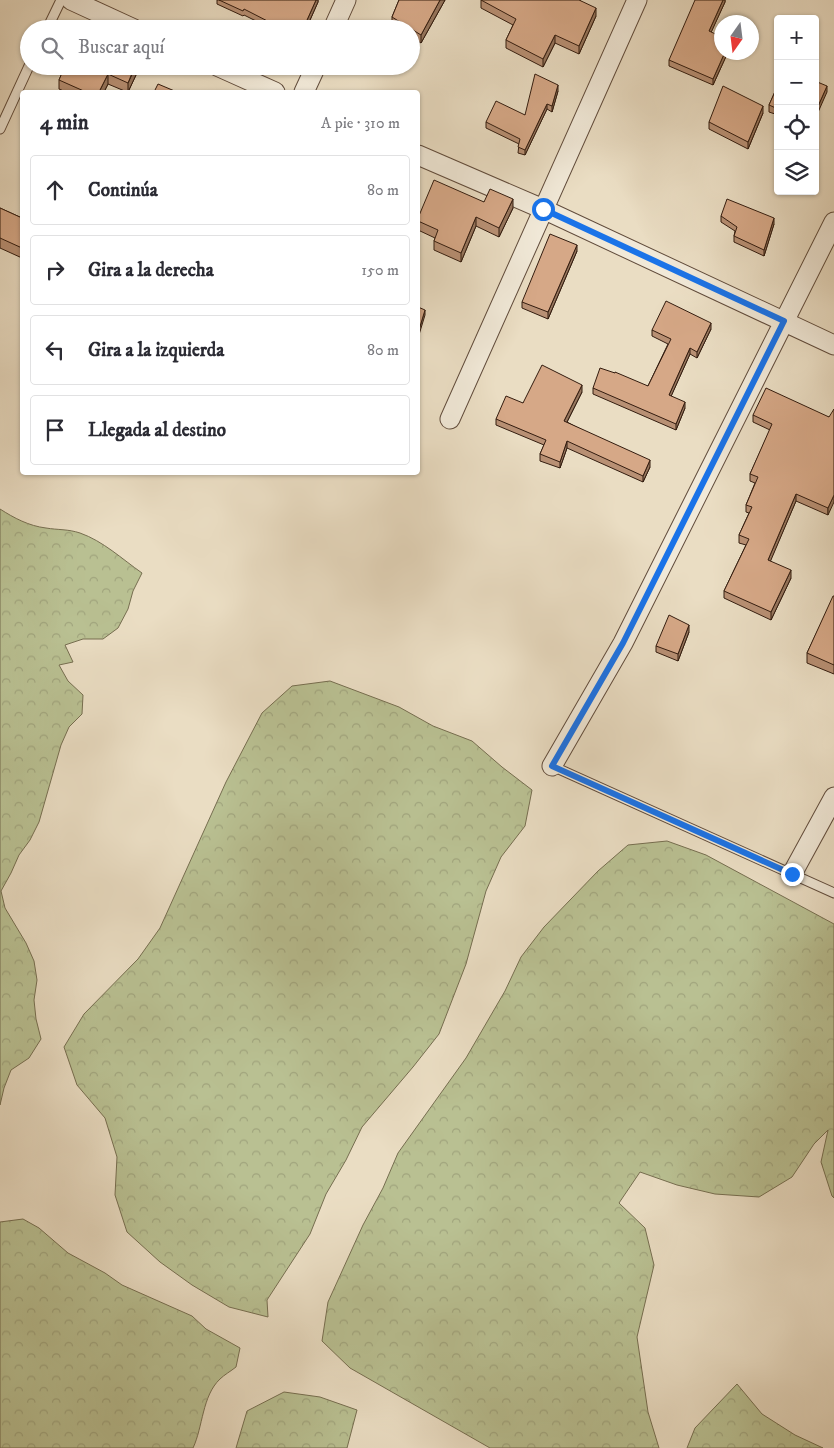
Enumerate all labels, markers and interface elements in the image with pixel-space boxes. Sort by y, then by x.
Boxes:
north arrow [714,15,759,60]
map controls [774,15,819,195]
button: + [774,15,819,60]
search box [20,20,420,75]
icon: search [38,34,66,62]
text: Buscar aquí [78,36,164,59]
button: − [774,60,819,105]
button: locate [774,105,819,150]
text: 4 min [40,110,89,136]
text: A pie · 310 m [321,113,400,133]
button: layers [774,150,819,195]
icon: ahead [41,176,69,204]
text: Continúa [88,179,158,202]
text: 80 m [367,180,399,200]
route start [532,198,555,221]
icon: right [41,256,69,284]
text: Gira a la derecha [88,259,214,282]
text: 150 m [361,260,399,280]
icon: left [41,336,69,364]
text: Gira a la izquierda [88,339,224,362]
text: 80 m [367,340,399,360]
icon: arrive [41,416,69,444]
text: Llegada al destino [88,419,226,442]
route end [781,863,804,886]

